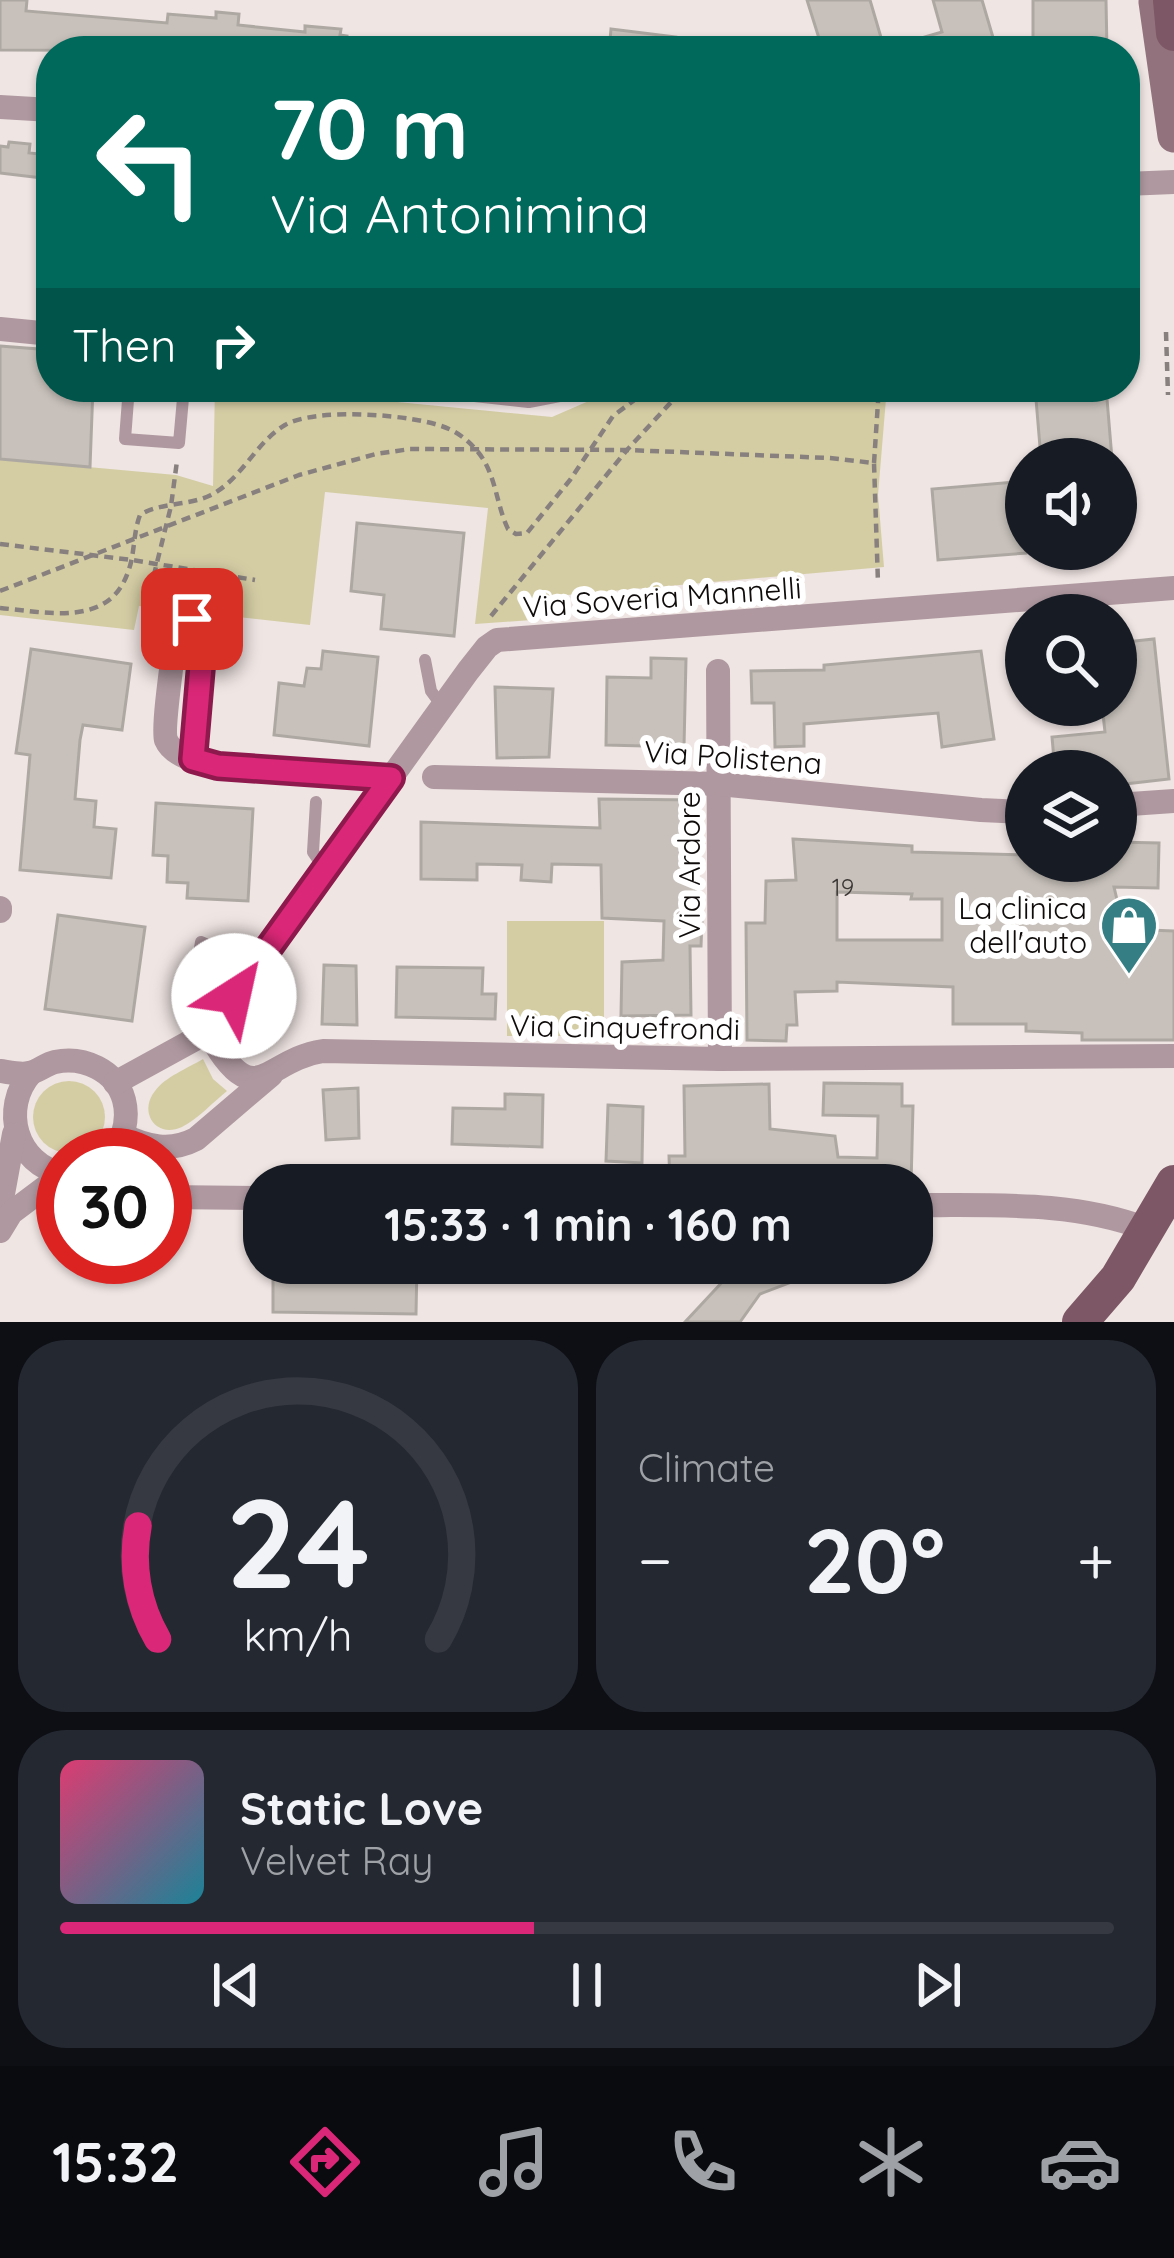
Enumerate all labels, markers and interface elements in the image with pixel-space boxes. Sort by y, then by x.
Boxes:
text: 70 m [270,75,469,180]
icon: left [72,84,228,240]
text: Via Antonimina [270,179,649,247]
icon: right [200,312,266,378]
text: Then [72,317,176,373]
map controls [1005,438,1137,882]
button: sound [1005,438,1137,570]
pin [141,568,243,670]
street label: Via Soveria Mannelli [521,568,803,626]
icon: arrive [159,586,225,652]
button: search [1005,594,1137,726]
street label: Via Polistena [643,732,823,782]
button: layers [1005,750,1137,882]
street label: Via Ardore [670,791,708,939]
house number: 19 [832,872,854,902]
place label: La clinica dell'auto [958,889,1087,961]
shop icon: La clinica dell'auto [1098,894,1160,976]
position arrow [171,933,297,1059]
street label: Via Cinquefrondi [510,1006,740,1048]
speed limit sign: 30 [36,1128,192,1284]
text: 15:33 · 1 min · 160 m [384,1196,792,1252]
text: Climate [638,1443,775,1492]
text: 24 [226,1463,370,1619]
text: 20° [804,1503,945,1616]
text: − [638,1518,672,1601]
text: + [1077,1518,1114,1601]
text: km/h [244,1608,352,1662]
text: Static Love [240,1780,483,1836]
text: Velvet Ray [240,1836,433,1885]
icon: previous [203,1952,269,2018]
icon: pause [554,1952,620,2018]
icon: next [905,1952,971,2018]
icon: directions [283,2120,367,2204]
icon: music [472,2120,556,2204]
icon: phone [661,2120,745,2204]
icon: climate [849,2120,933,2204]
icon: car [1038,2120,1122,2204]
text: 15:32 [52,2128,179,2196]

